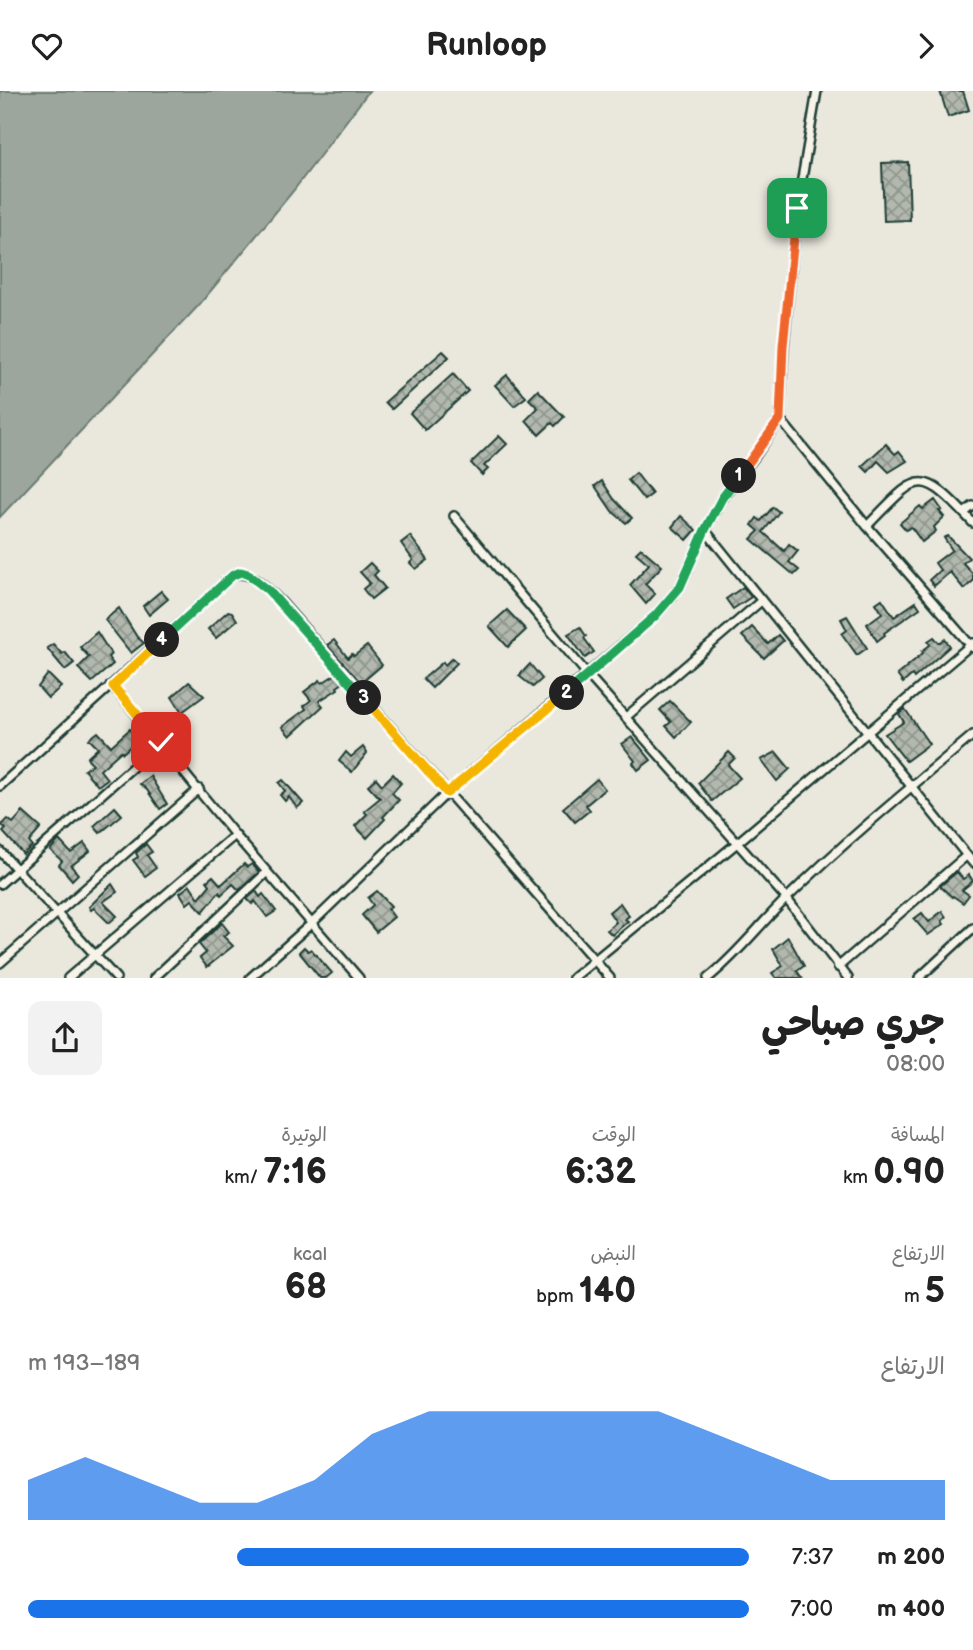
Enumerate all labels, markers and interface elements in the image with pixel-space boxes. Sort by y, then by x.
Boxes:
text: Runloop [426,26,547,65]
icon: heart [28,27,66,65]
icon: forward [907,27,945,65]
pin [767,178,827,238]
icon: arrive [778,189,816,227]
pin: 1 [722,459,756,493]
text: 1 [735,464,743,487]
pin: 4 [144,623,180,657]
text: 4 [156,628,167,651]
pin: 2 [550,675,584,711]
pin: 3 [346,681,382,715]
text: 2 [561,681,572,704]
text: 3 [358,686,369,709]
pin [131,712,191,772]
icon: check [142,723,180,761]
button: share [28,1001,102,1075]
text: جري صباحي [761,1001,945,1046]
text: 08:00 [886,1050,945,1078]
text: الوتيرة [281,1124,327,1147]
text: الوقت [592,1124,636,1147]
text: المسافة [891,1124,945,1147]
text: 7:16 [263,1151,327,1194]
text: 6:32 [565,1151,636,1194]
text: 0.90 [873,1151,945,1194]
text: /km [225,1166,263,1189]
text: km [843,1166,873,1189]
text: kcal [293,1243,327,1266]
text: النبض [591,1243,636,1266]
text: الارتفاع [892,1243,945,1266]
text: 68 [285,1266,327,1309]
text: 140 [579,1270,636,1313]
text: 5 [925,1270,945,1313]
text: bpm [536,1285,579,1308]
text: m [904,1285,925,1308]
text: 189–193 m [28,1349,140,1377]
text: الارتفاع [881,1353,945,1381]
text: 7:37 [792,1543,833,1571]
text: 200 m [877,1543,945,1571]
text: 7:00 [790,1595,833,1623]
text: 400 m [877,1595,945,1623]

